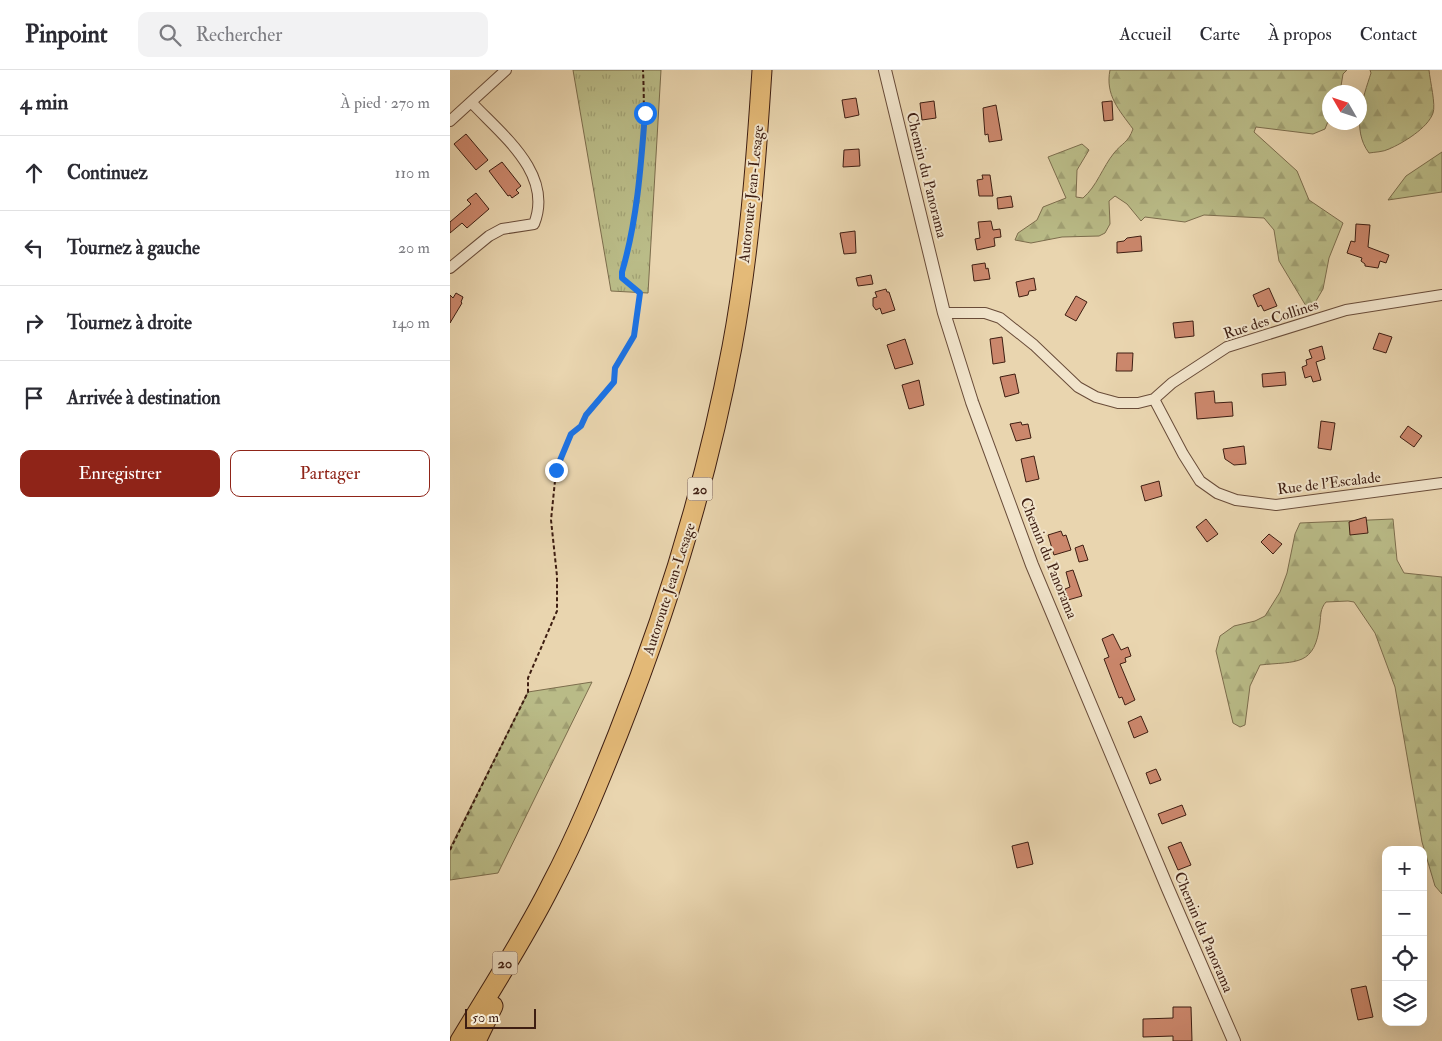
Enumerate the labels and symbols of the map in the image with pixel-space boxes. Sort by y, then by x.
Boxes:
north arrow [1322,85,1367,130]
route start [634,102,657,125]
street label: Chemin du Panorama [902,110,952,241]
street label: Autoroute Jean-Lesage [735,124,769,265]
street label: Rue des Collines [1221,295,1321,344]
route end [545,459,568,482]
street label: Rue de l'Escalade [1276,468,1382,499]
road number: 20 [688,478,712,500]
street label: Chemin du Panorama [1016,495,1082,622]
street label: Autoroute Jean-Lesage [639,520,701,659]
street label: Chemin du Panorama [1170,869,1238,996]
road number: 20 [492,951,518,974]
scale bar [465,1006,536,1029]

